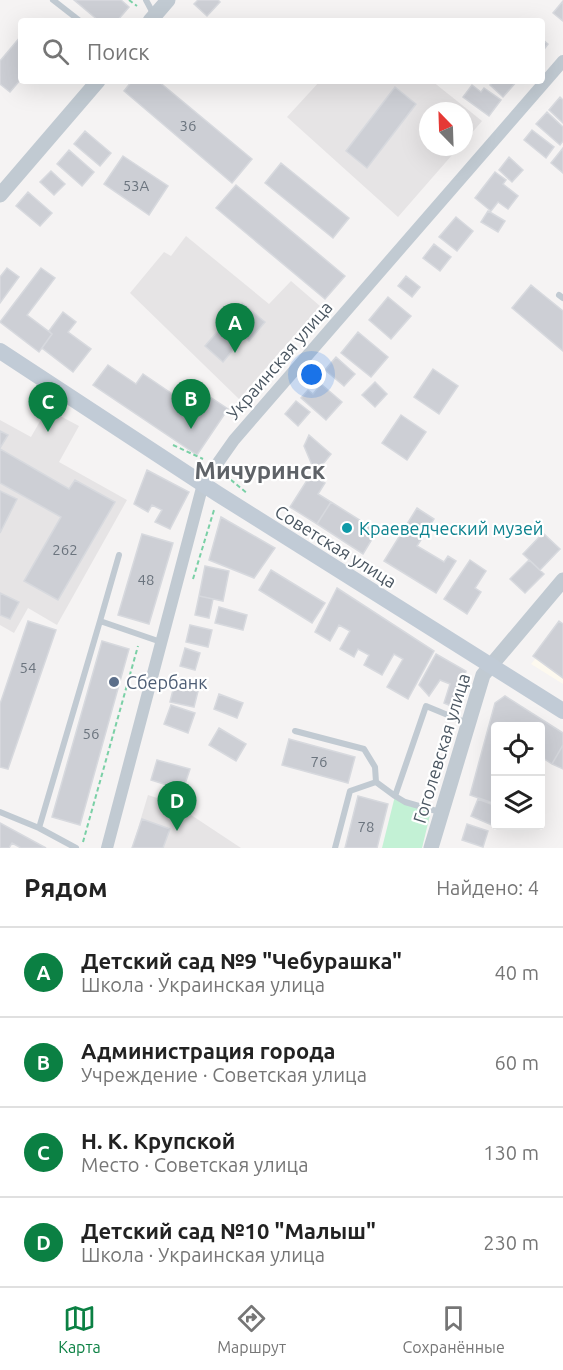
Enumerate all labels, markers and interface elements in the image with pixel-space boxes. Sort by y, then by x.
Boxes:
search box [18,18,545,84]
icon: search [39,35,72,68]
text: Поиск [87,39,150,64]
north arrow [419,102,473,156]
house number: 36 [180,117,196,134]
house number: 53А [123,177,150,194]
street label: Украинская улица [222,297,336,423]
pin: A [216,304,254,353]
your location [297,360,326,389]
pin: B [172,380,210,429]
pin: C [28,382,68,432]
district label: Мичуринск [195,457,326,484]
street label: Советская улица [272,501,400,591]
place label: Краеведческий музей [359,518,544,538]
marker: Краеведческий музей [340,521,354,535]
house number: 262 [52,541,78,558]
house number: 48 [138,571,154,588]
house number: 54 [20,659,36,676]
street label: Гоголевская улица [409,671,473,825]
place label: Сбербанк [126,672,208,692]
marker: Сбербанк [107,675,121,689]
map controls [491,722,545,830]
button: locate [491,722,545,776]
house number: 56 [83,725,99,742]
house number: 76 [311,753,327,770]
button: layers [491,776,545,830]
pin: D [158,782,196,831]
house number: 78 [358,818,374,835]
text: Рядом [24,873,108,902]
text: Найдено: 4 [436,876,539,899]
text: Детский сад №9 "Чебурашка" [81,948,402,973]
text: A [36,961,51,984]
text: 40 m [495,961,539,984]
text: Школа · Украинская улица [81,973,325,996]
text: Администрация города [81,1038,336,1063]
text: B [37,1051,50,1074]
text: 60 m [495,1051,539,1074]
text: Учреждение · Советская улица [81,1063,367,1086]
text: Н. К. Крупской [81,1128,235,1153]
text: C [37,1141,50,1164]
text: 130 m [483,1141,539,1164]
text: Место · Советская улица [81,1153,308,1176]
text: Детский сад №10 "Малыш" [81,1218,376,1243]
text: D [36,1231,51,1254]
text: 230 m [483,1231,539,1254]
text: Школа · Украинская улица [81,1243,325,1266]
tab: Карта [58,1302,101,1356]
tab: Маршрут [217,1302,286,1356]
tab: Сохранённые [403,1302,505,1356]

